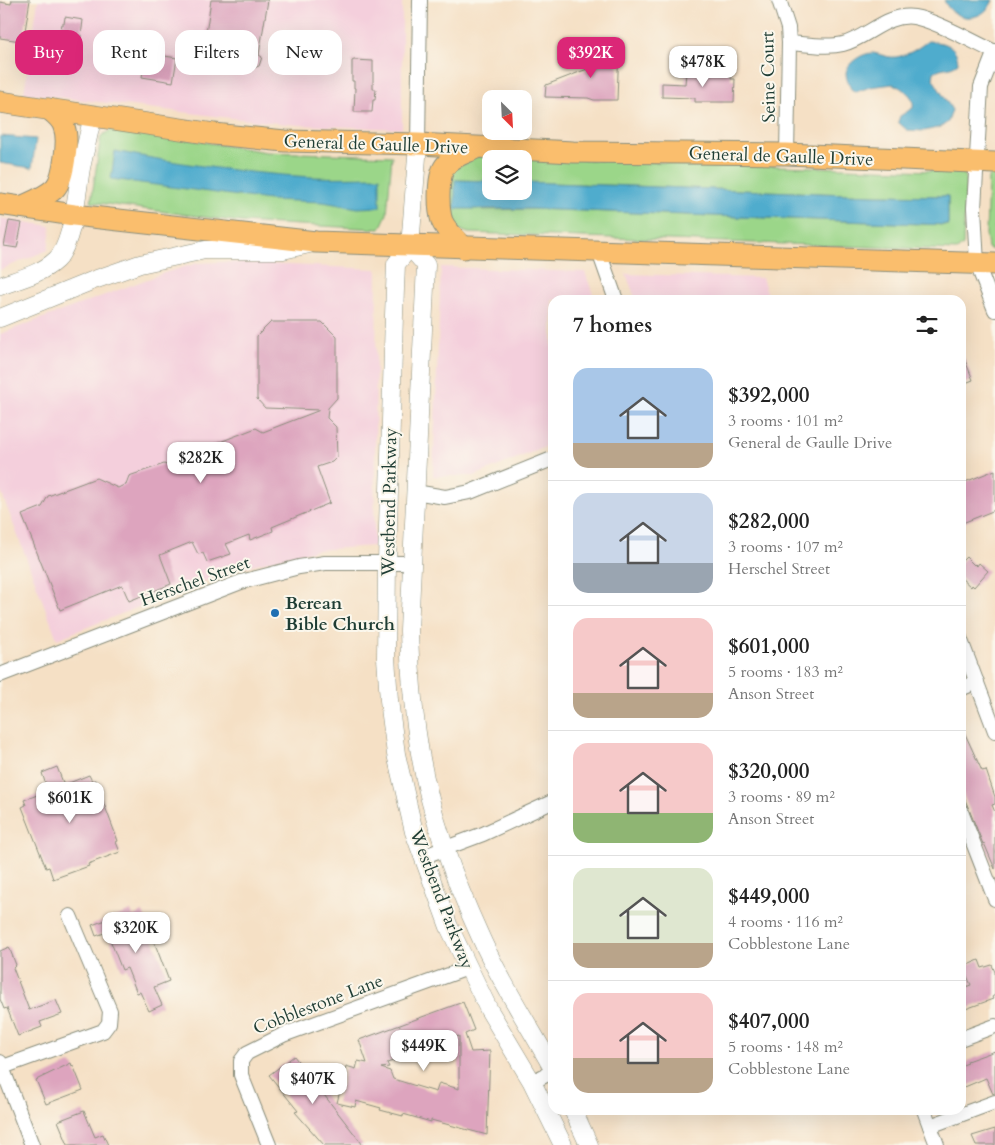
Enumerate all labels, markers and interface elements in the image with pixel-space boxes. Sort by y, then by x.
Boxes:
chip: Buy [15,30,83,75]
chip: Rent [93,30,165,75]
chip: Filters [175,30,258,75]
chip: New [268,30,342,75]
street label: Seine Court [755,31,782,123]
pin: $392K [556,36,626,79]
text: $392K [568,42,614,64]
pin: $478K [668,46,738,88]
text: $478K [680,51,726,73]
north arrow [482,90,532,140]
map controls [482,90,532,200]
street label: General de Gaulle Drive [283,129,469,160]
street label: General de Gaulle Drive [688,141,874,172]
button: layers [482,150,532,200]
text: 7 homes [573,311,652,340]
icon: filters [913,311,941,339]
text: $392,000 [728,381,809,410]
icon: home [613,388,673,448]
text: 3 rooms · 101 m² [728,410,843,432]
street label: Westbend Parkway [376,427,403,578]
text: General de Gaulle Drive [728,432,892,454]
pin: $282K [166,442,236,484]
text: $282K [178,447,224,469]
text: $282,000 [728,507,809,536]
icon: home [613,513,673,573]
text: 3 rooms · 107 m² [728,536,843,558]
street label: Herschel Street [137,550,254,613]
text: Herschel Street [728,558,830,580]
place label: Berean Bible Church [285,591,395,637]
marker: Berean Bible Church [269,607,281,619]
text: $601,000 [728,632,809,661]
icon: home [613,638,673,698]
text: 5 rooms · 183 m² [728,661,843,683]
text: Anson Street [728,683,814,705]
text: $320,000 [728,757,809,786]
icon: home [613,763,673,823]
pin: $601K [35,782,105,824]
text: 3 rooms · 89 m² [728,786,835,808]
text: $601K [47,787,93,809]
text: Anson Street [728,808,814,830]
street label: Westbend Parkway [403,824,480,973]
text: $449,000 [728,882,809,911]
icon: home [613,888,673,948]
text: 4 rooms · 116 m² [728,911,843,933]
pin: $320K [101,912,171,954]
text: $320K [113,917,159,939]
text: Cobblestone Lane [728,933,850,955]
street label: Cobblestone Lane [250,968,387,1041]
text: $407,000 [728,1007,809,1036]
icon: home [613,1013,673,1073]
pin: $449K [389,1030,459,1072]
text: $449K [401,1035,447,1057]
text: 5 rooms · 148 m² [728,1036,843,1058]
text: Cobblestone Lane [728,1058,850,1080]
pin: $407K [278,1062,348,1105]
text: $407K [290,1068,336,1090]

